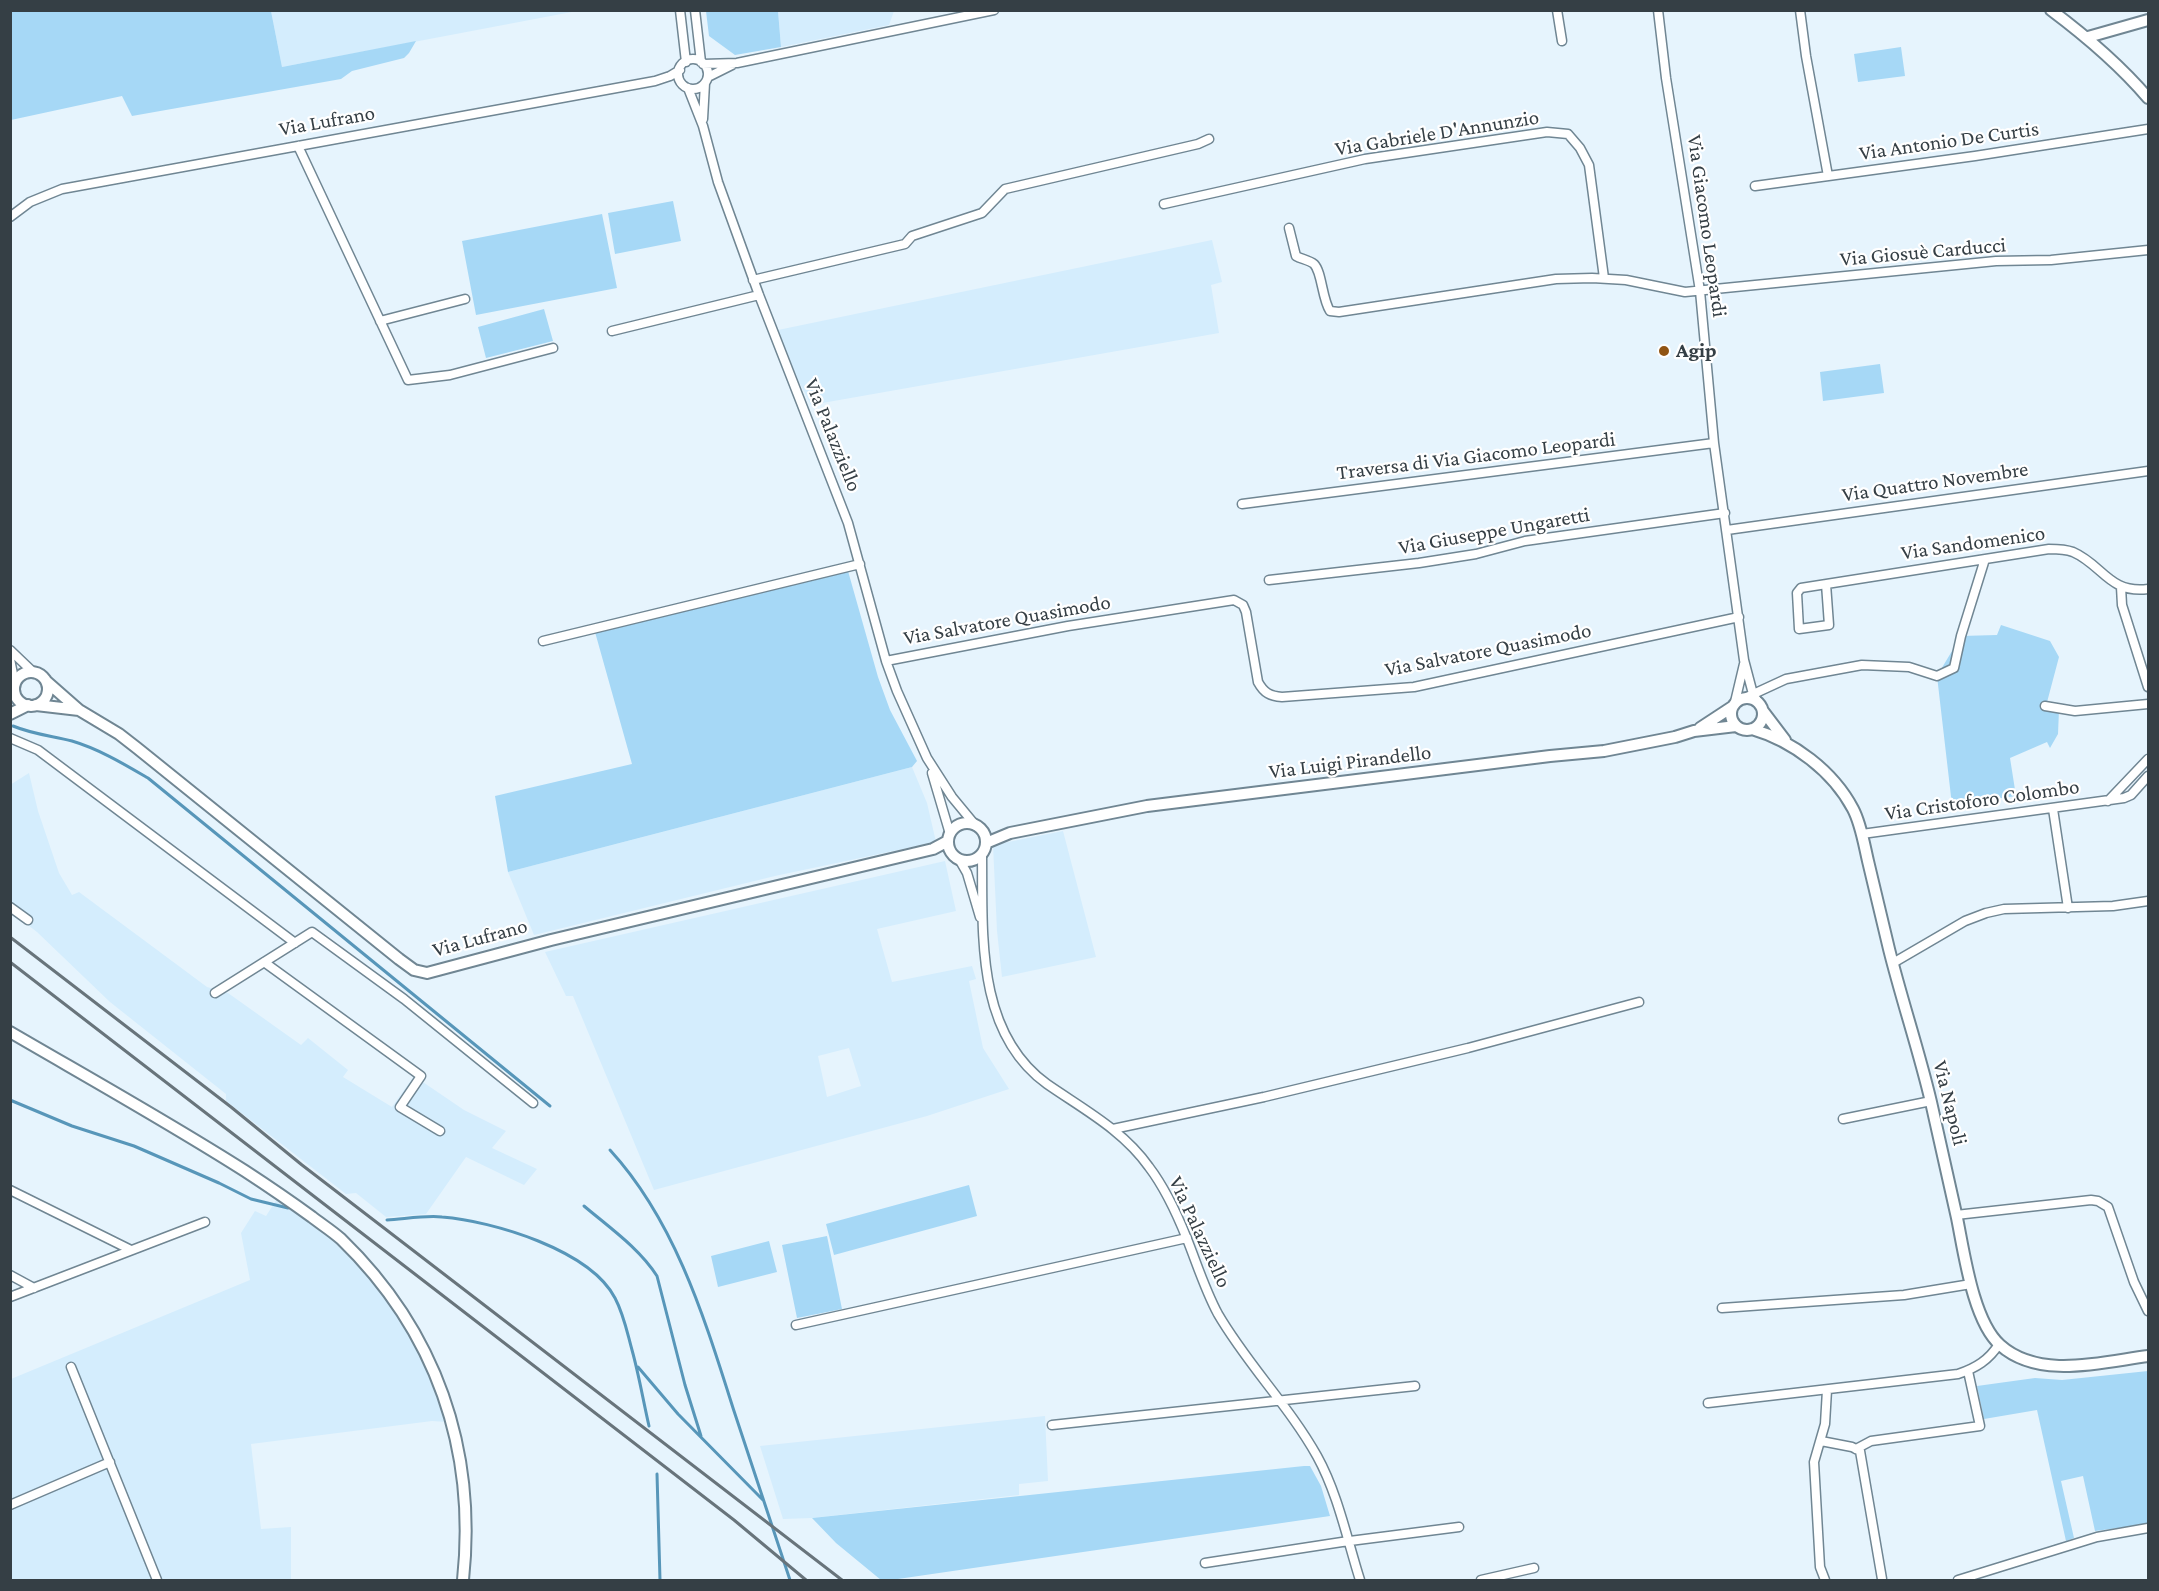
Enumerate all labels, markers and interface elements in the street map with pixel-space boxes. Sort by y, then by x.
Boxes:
street label: Via Lufrano [277,100,377,142]
street label: Via Gabriele D'Annunzio [1333,104,1541,162]
street label: Via Antonio De Curtis [1858,116,2040,166]
street label: Via Giacomo Leopardi [1682,133,1732,319]
street label: Via Giosuè Carducci [1839,232,2007,272]
place label: Agip [1676,338,1717,364]
marker: Agip [1657,344,1671,358]
street label: Via Palazziello [799,375,867,495]
street label: Traversa di Via Giacomo Leopardi [1335,426,1617,486]
street label: Via Quattro Novembre [1840,456,2030,508]
street label: Via Giuseppe Ungaretti [1396,502,1592,560]
street label: Via Sandomenico [1899,520,2047,566]
street label: Via Salvatore Quasimodo [901,589,1113,651]
street label: Via Salvatore Quasimodo [1383,618,1593,682]
street label: Via Luigi Pirandello [1267,740,1433,784]
street label: Via Cristoforo Colombo [1883,774,2081,826]
street label: Via Lufrano [430,913,530,963]
street label: Via Napoli [1927,1058,1973,1148]
street label: Via Palazziello [1163,1172,1237,1292]

